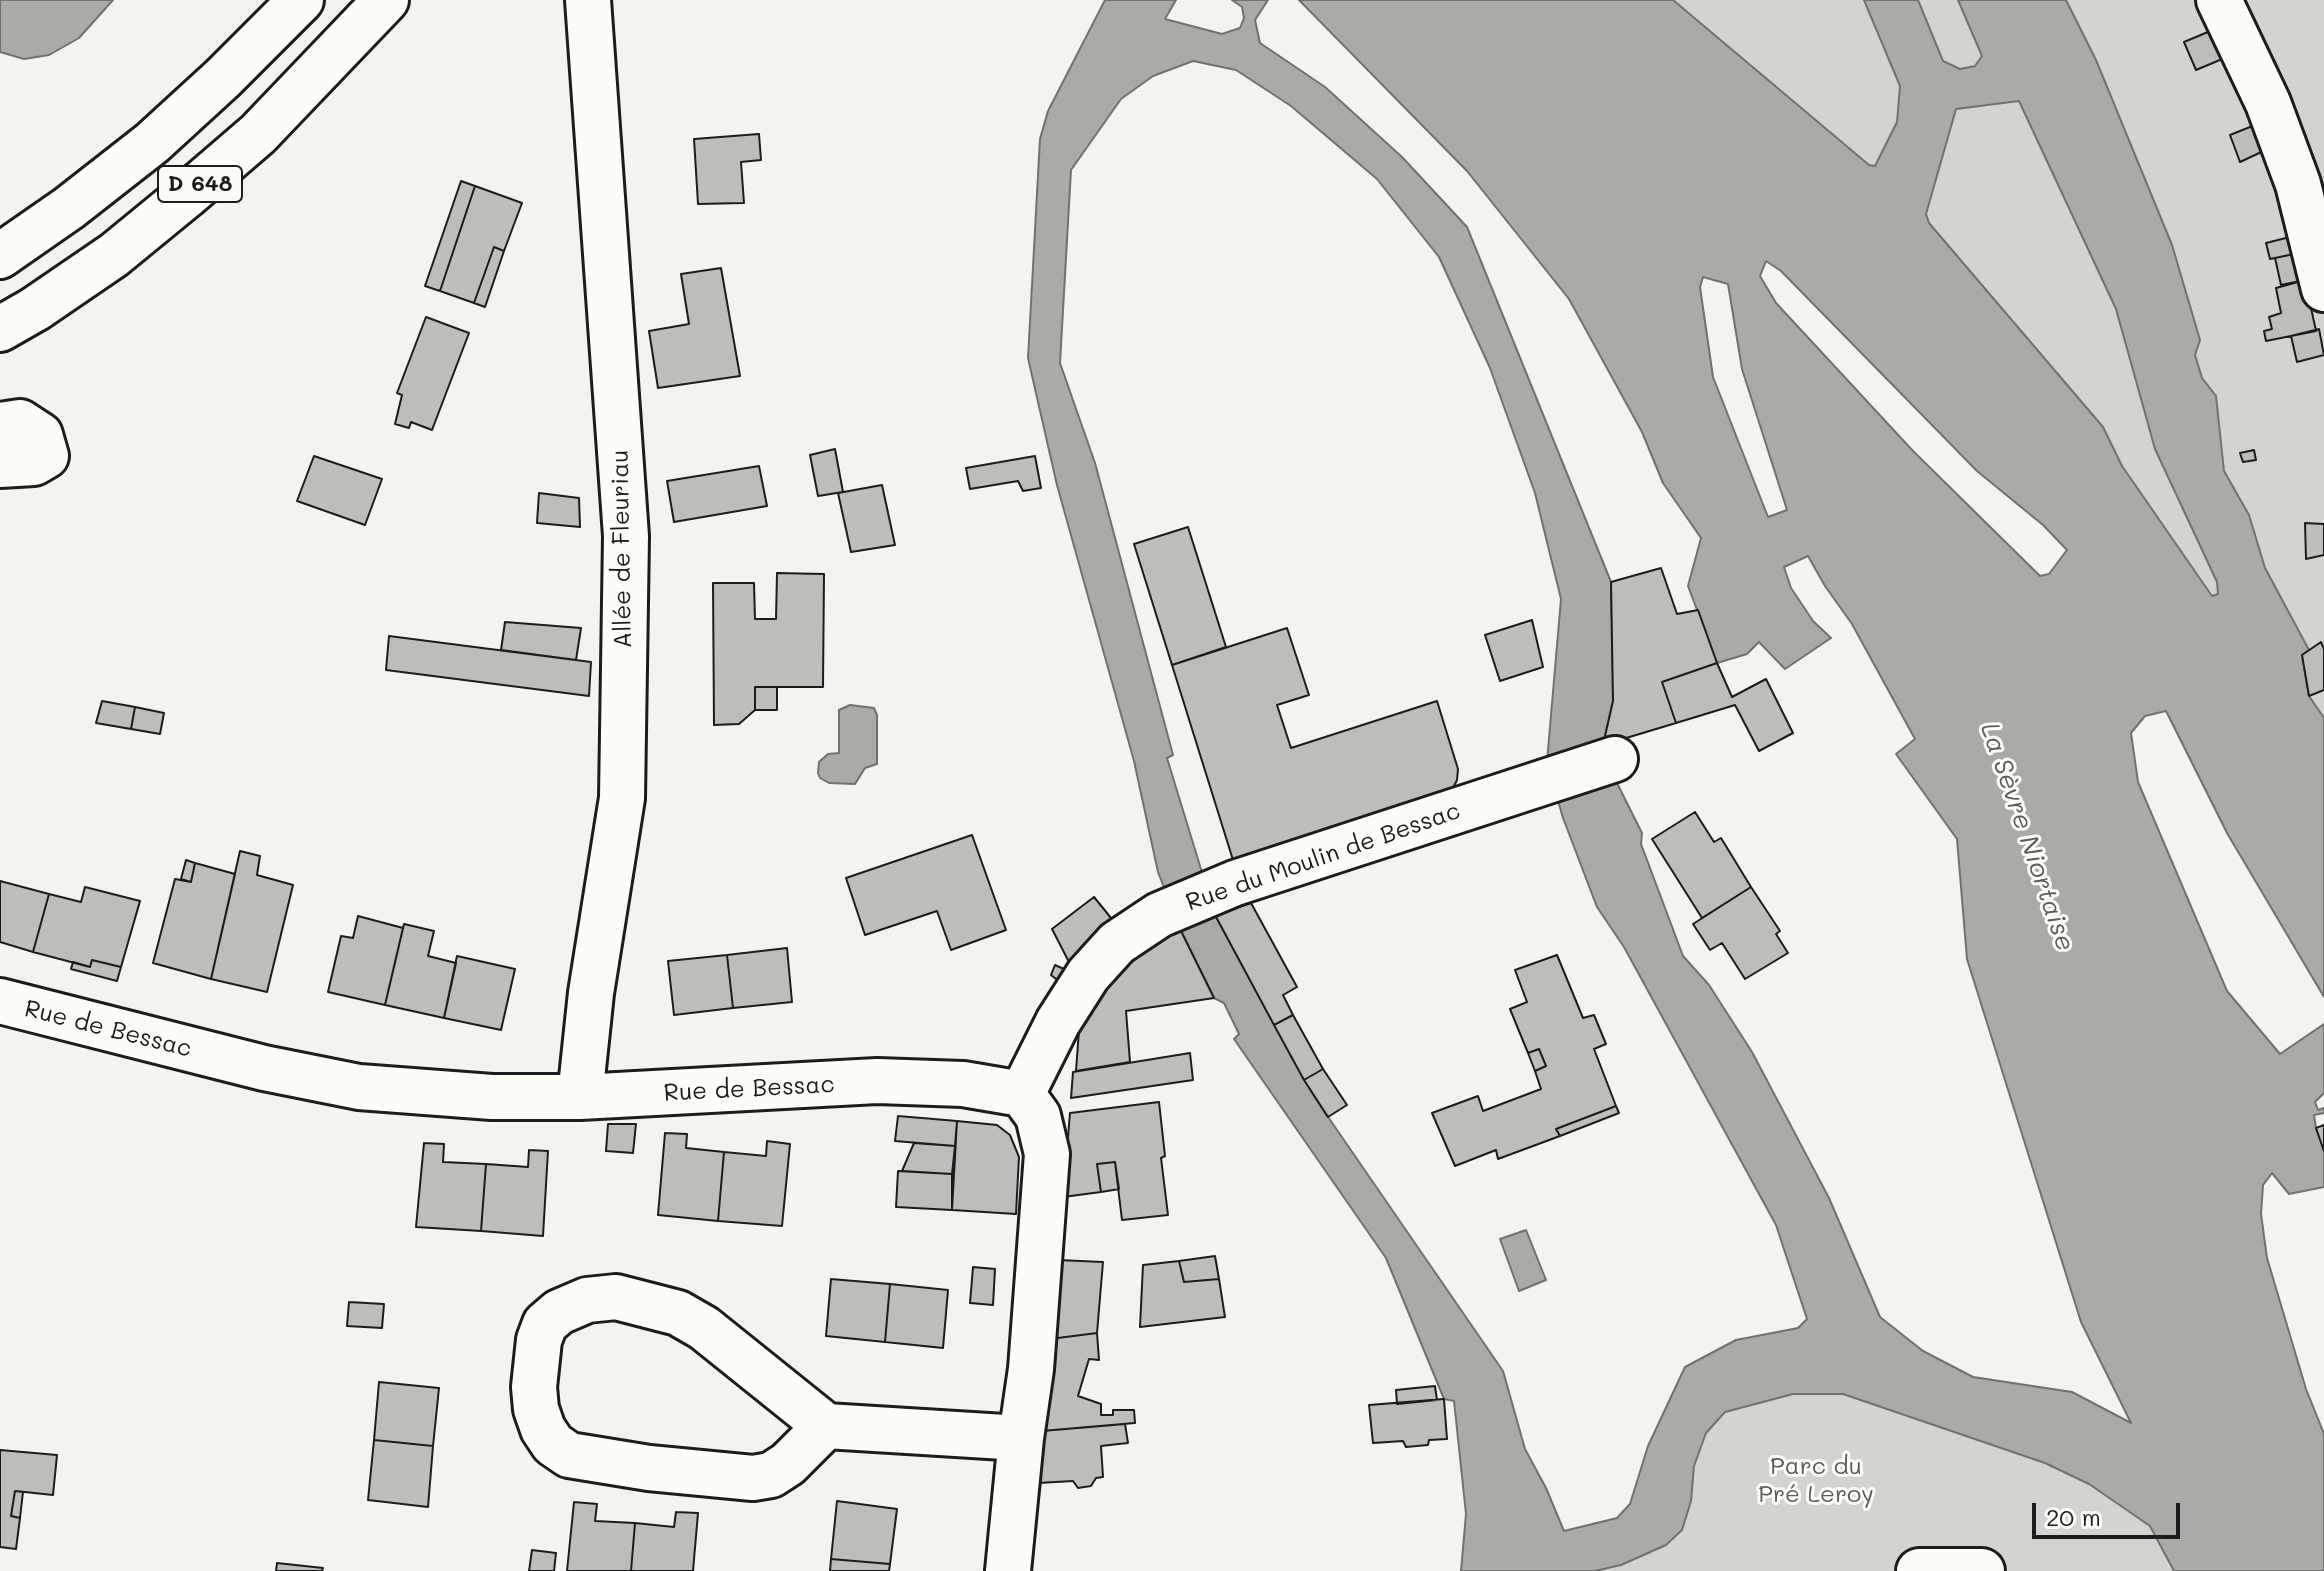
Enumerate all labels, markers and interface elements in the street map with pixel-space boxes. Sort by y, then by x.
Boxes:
road number: D 648 [158,166,242,202]
street label: Allée de Fleuriau [606,449,638,649]
water label: La Sèvre Niortaise [1973,719,2081,955]
street label: Rue du Moulin de Bessac [1182,797,1464,917]
street label: Rue de Bessac [22,994,194,1064]
street label: Rue de Bessac [663,1070,835,1108]
park label: Parc du Pré Leroy [1758,1453,1874,1509]
scale bar [2036,1487,2184,1537]
text: 20 m [2046,1501,2101,1532]

